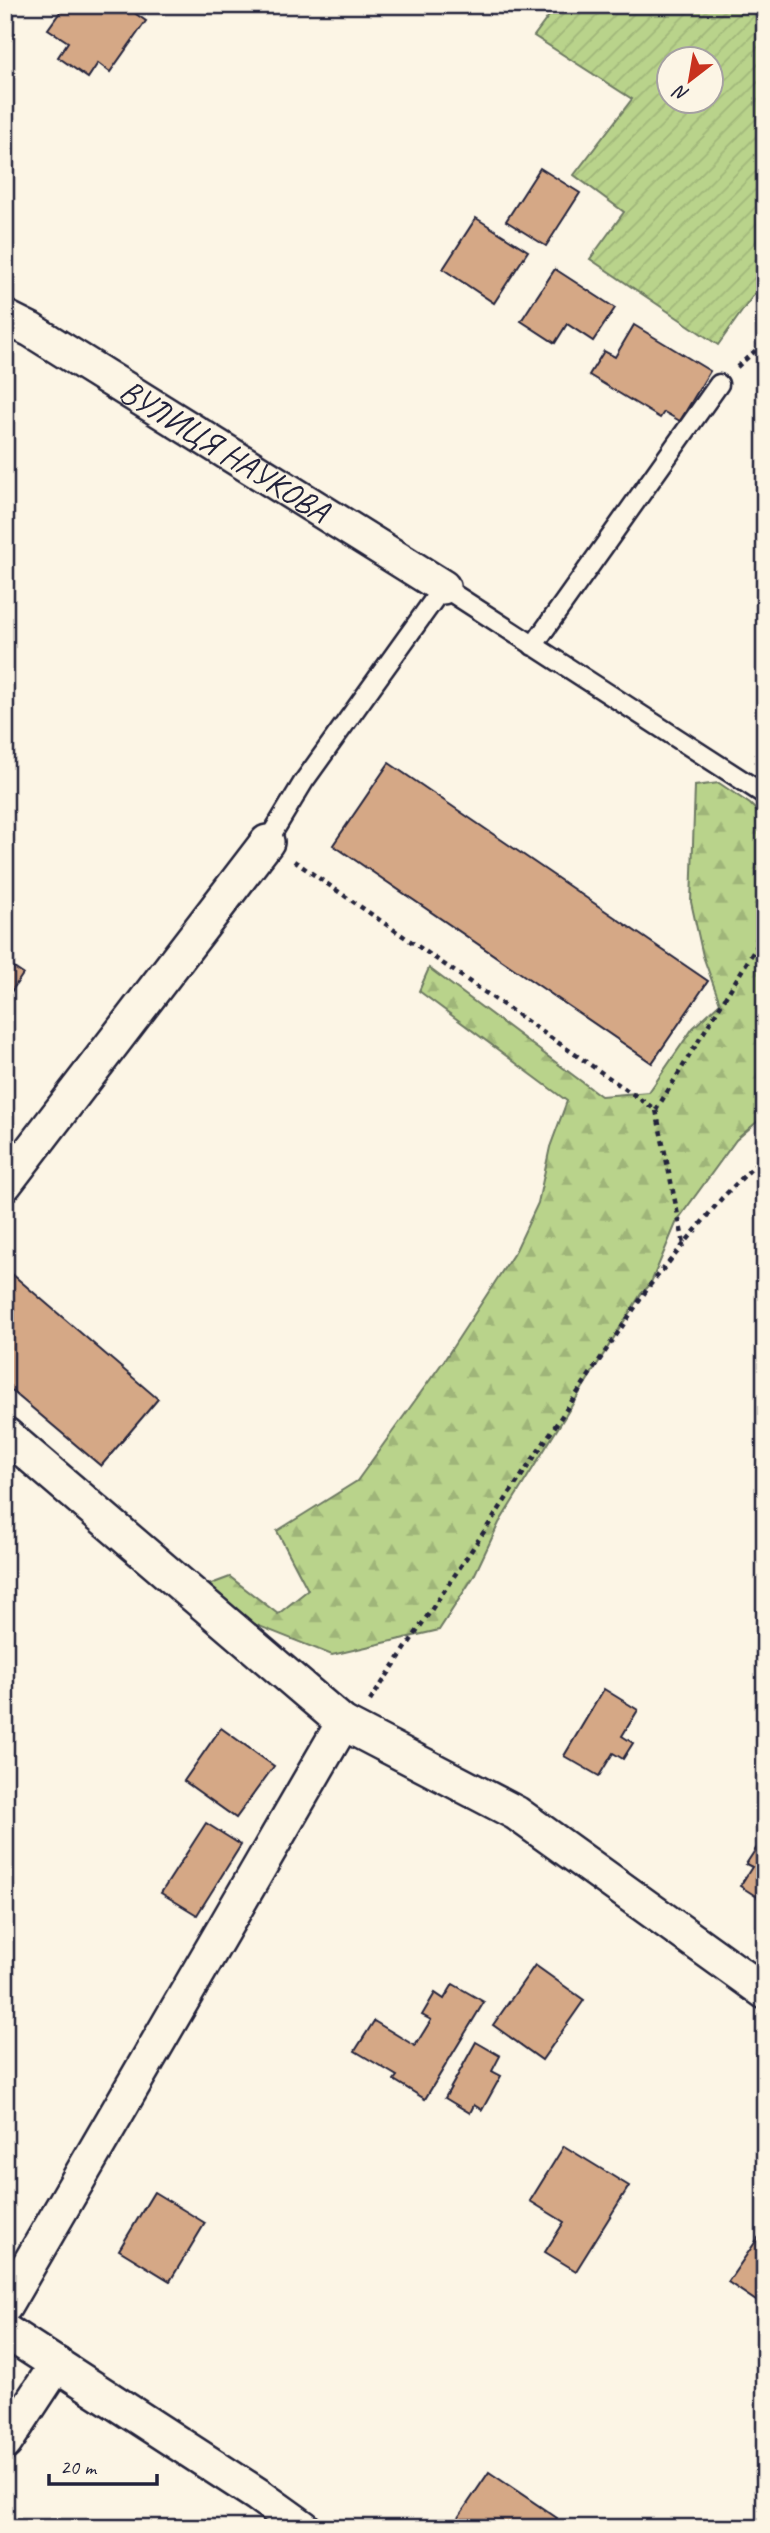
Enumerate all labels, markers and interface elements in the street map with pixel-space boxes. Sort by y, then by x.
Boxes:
north arrow [654,46,724,116]
text: N [668,79,693,107]
street label: ВУЛИЦЯ НАУКОВА [112,370,338,532]
scale bar [49,2442,158,2486]
text: 20 m [60,2454,98,2480]

